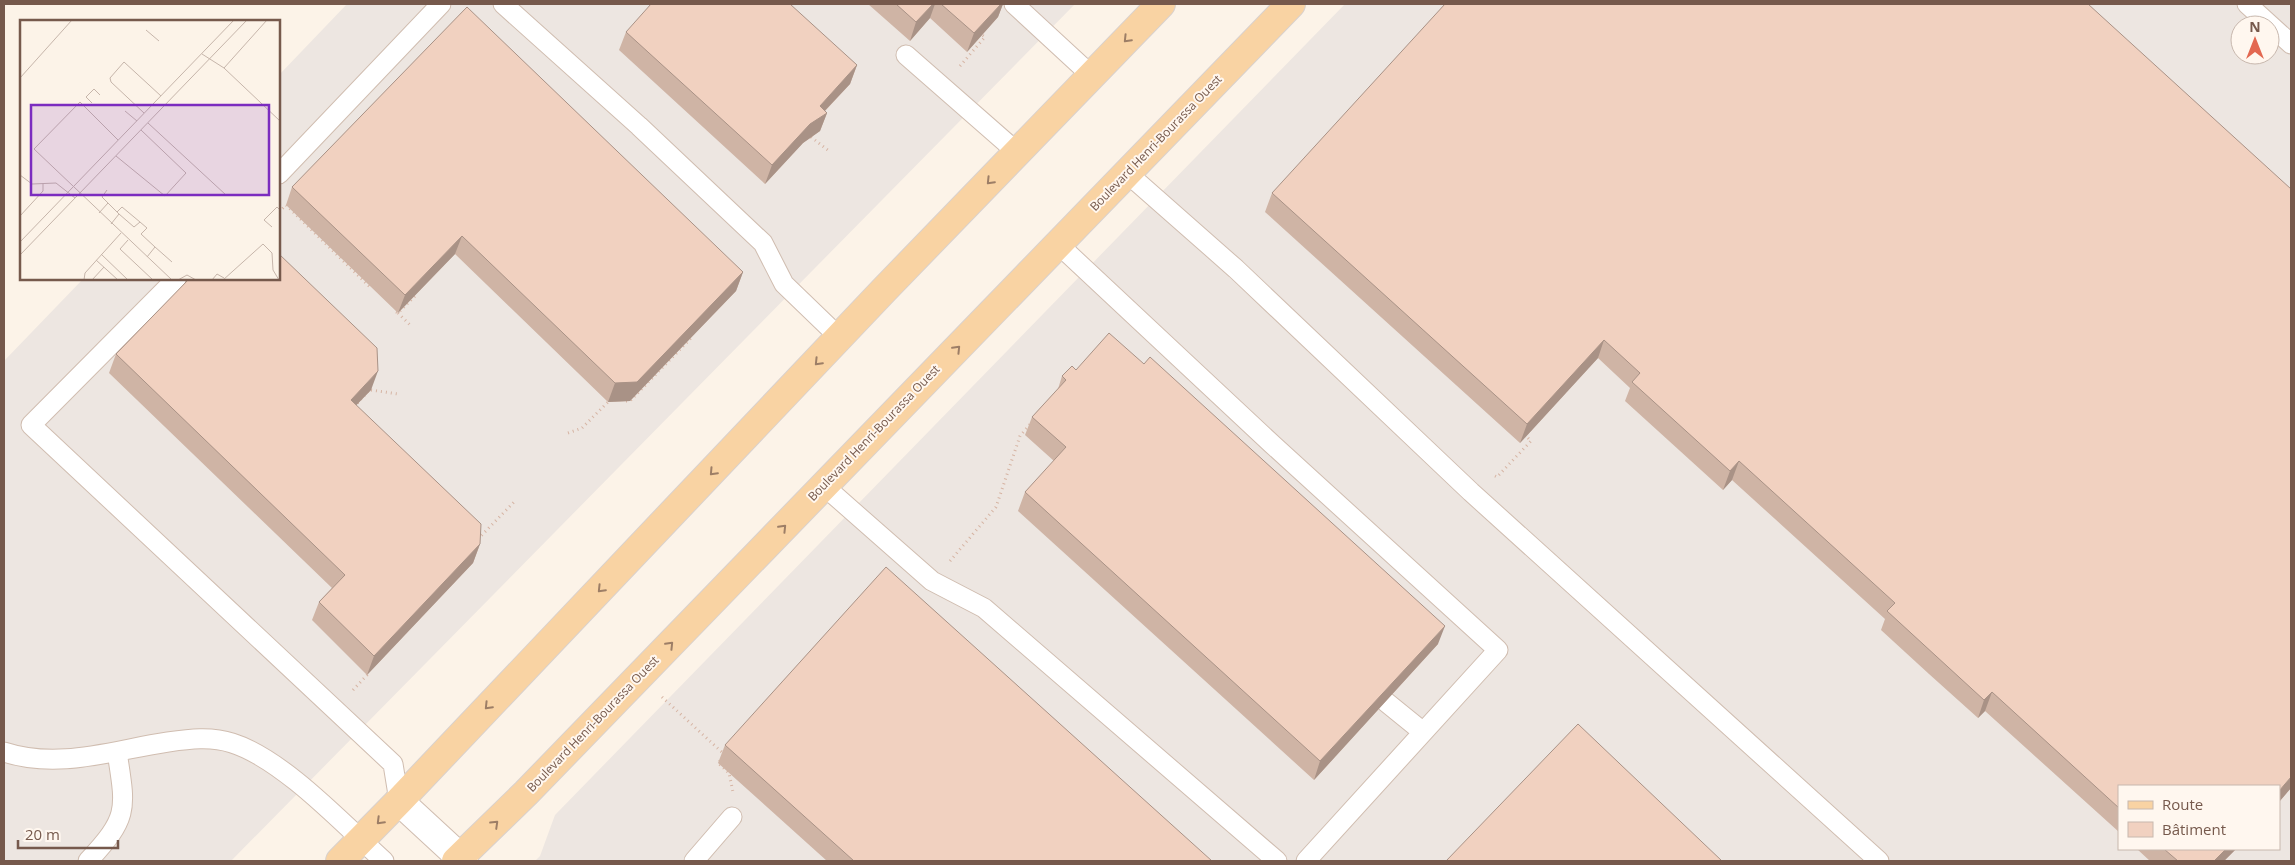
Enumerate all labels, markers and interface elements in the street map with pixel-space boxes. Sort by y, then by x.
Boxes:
north arrow [2230,15,2280,65]
text: N [2249,17,2261,36]
inset map [20,20,280,280]
one-way arrow [1124,33,1133,42]
street label: Boulevard Henri-Bourassa Ouest [1086,71,1225,215]
one-way arrow [987,175,996,184]
one-way arrow [951,345,960,354]
one-way arrow [814,356,823,365]
street label: Boulevard Henri-Bourassa Ouest [804,361,943,505]
one-way arrow [710,466,719,475]
one-way arrow [777,525,786,534]
one-way arrow [598,584,607,593]
one-way arrow [664,642,673,651]
street label: Boulevard Henri-Bourassa Ouest [523,652,662,796]
one-way arrow [485,701,494,710]
legend [2118,785,2280,850]
text: Route [2162,794,2203,814]
one-way arrow [377,815,386,824]
scale bar [18,818,118,850]
text: Bâtiment [2162,819,2226,839]
one-way arrow [489,820,498,829]
text: 20 m [25,824,60,844]

